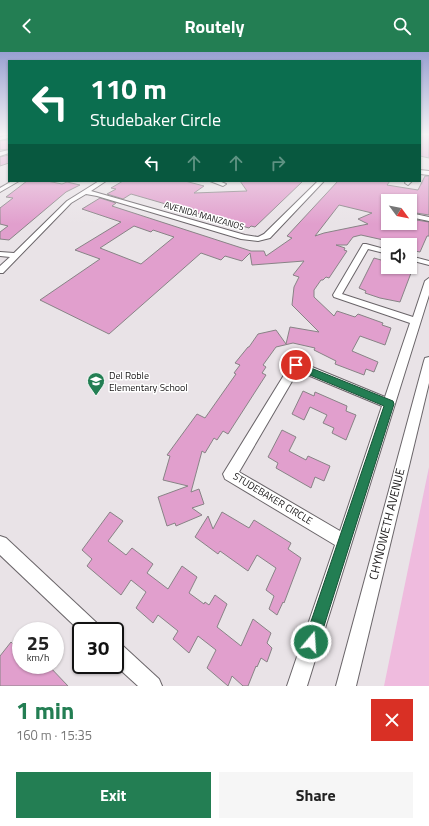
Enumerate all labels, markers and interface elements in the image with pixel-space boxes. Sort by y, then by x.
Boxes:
text: Routely [184,13,245,40]
icon: back [16,15,38,37]
icon: search [391,15,413,37]
text: 110 m [90,67,167,110]
icon: left [24,76,76,128]
text: Studebaker Circle [90,106,221,133]
icon: left [141,152,163,174]
icon: ahead [183,152,205,174]
icon: ahead [225,152,247,174]
icon: right [267,152,289,174]
north arrow [381,194,417,230]
map controls [381,194,417,274]
street label: AVENIDA MANZANOS [163,198,246,233]
button: sound [381,238,417,274]
pin [279,348,313,382]
icon: arrive [285,354,307,376]
place label: Del Roble Elementary School [109,368,188,395]
school or university icon: Del Roble Elementary School [86,371,106,396]
street label: CHYNOWETH AVENUE [363,466,410,582]
street label: STUDEBAKER CIRCLE [230,469,316,528]
position arrow [290,621,332,663]
speed limit sign: 30 [72,622,124,674]
text: 25 [27,627,49,658]
text: km/h [27,650,49,665]
text: 1 min [16,692,74,728]
button: close [371,699,413,741]
text: 160 m · 15:35 [16,725,92,745]
button: Exit [16,772,211,818]
button: Share [219,772,413,818]

